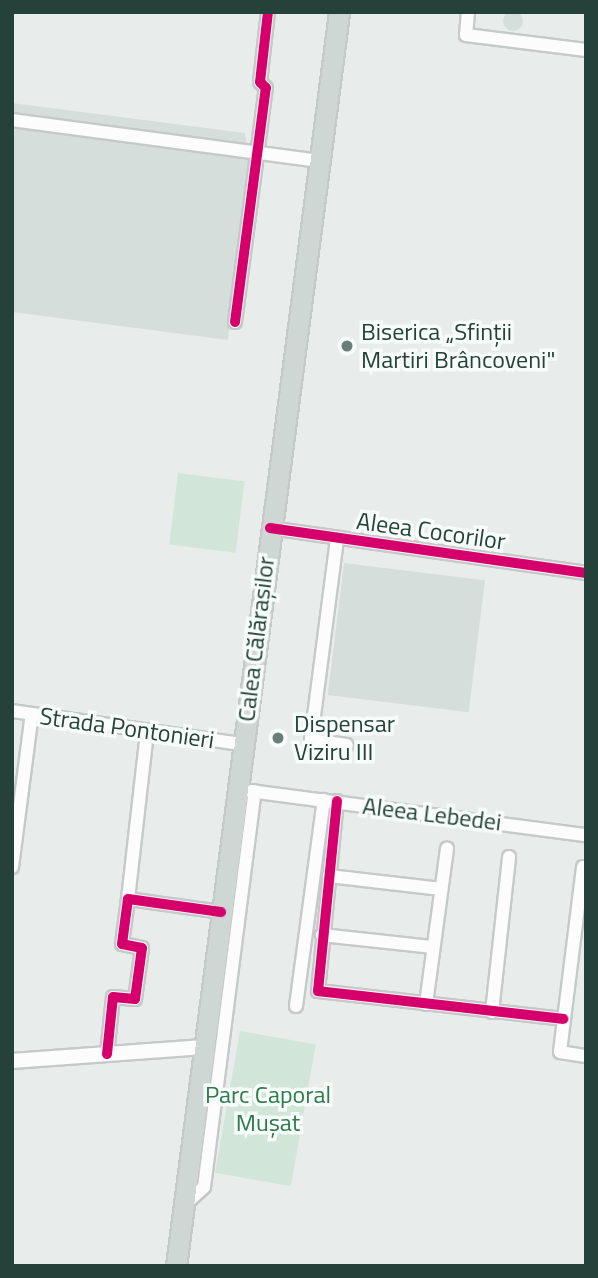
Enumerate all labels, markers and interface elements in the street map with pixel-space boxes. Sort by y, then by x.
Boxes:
place label: Biserica „Sfinții Martiri Brâncoveni" [361,318,555,374]
marker: Biserica „Sfinții Martiri Brâncoveni" [339,338,355,354]
street label: Aleea Cocorilor [355,506,507,556]
street label: Calea Călărașilor [232,555,280,723]
street label: Strada Pontonieri [38,701,216,755]
place label: Dispensar Viziru III [294,710,395,766]
marker: Dispensar Viziru III [268,728,288,748]
street label: Aleea Lebedei [361,791,503,837]
park label: Parc Caporal Mușat [205,1081,331,1137]

